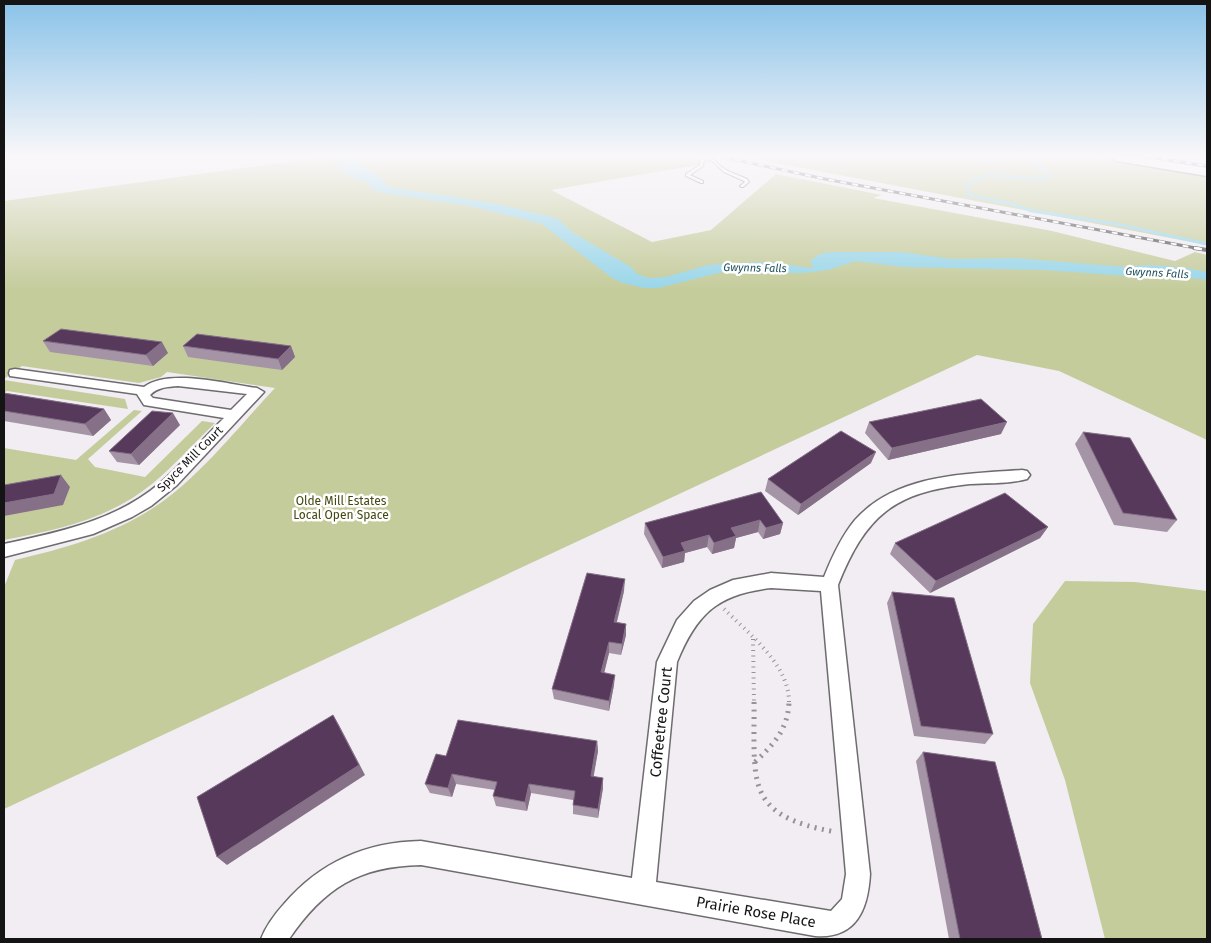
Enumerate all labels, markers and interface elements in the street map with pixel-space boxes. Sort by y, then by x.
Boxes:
water label: Gwynns Falls [723,261,787,275]
water label: Gwynns Falls [1125,265,1189,281]
street label: Spyce Mill Court [154,423,226,495]
park label: Olde Mill Estates Local Open Space [293,494,389,522]
street label: Coffeetree Court [646,665,676,778]
street label: Prairie Rose Place [695,893,817,931]

